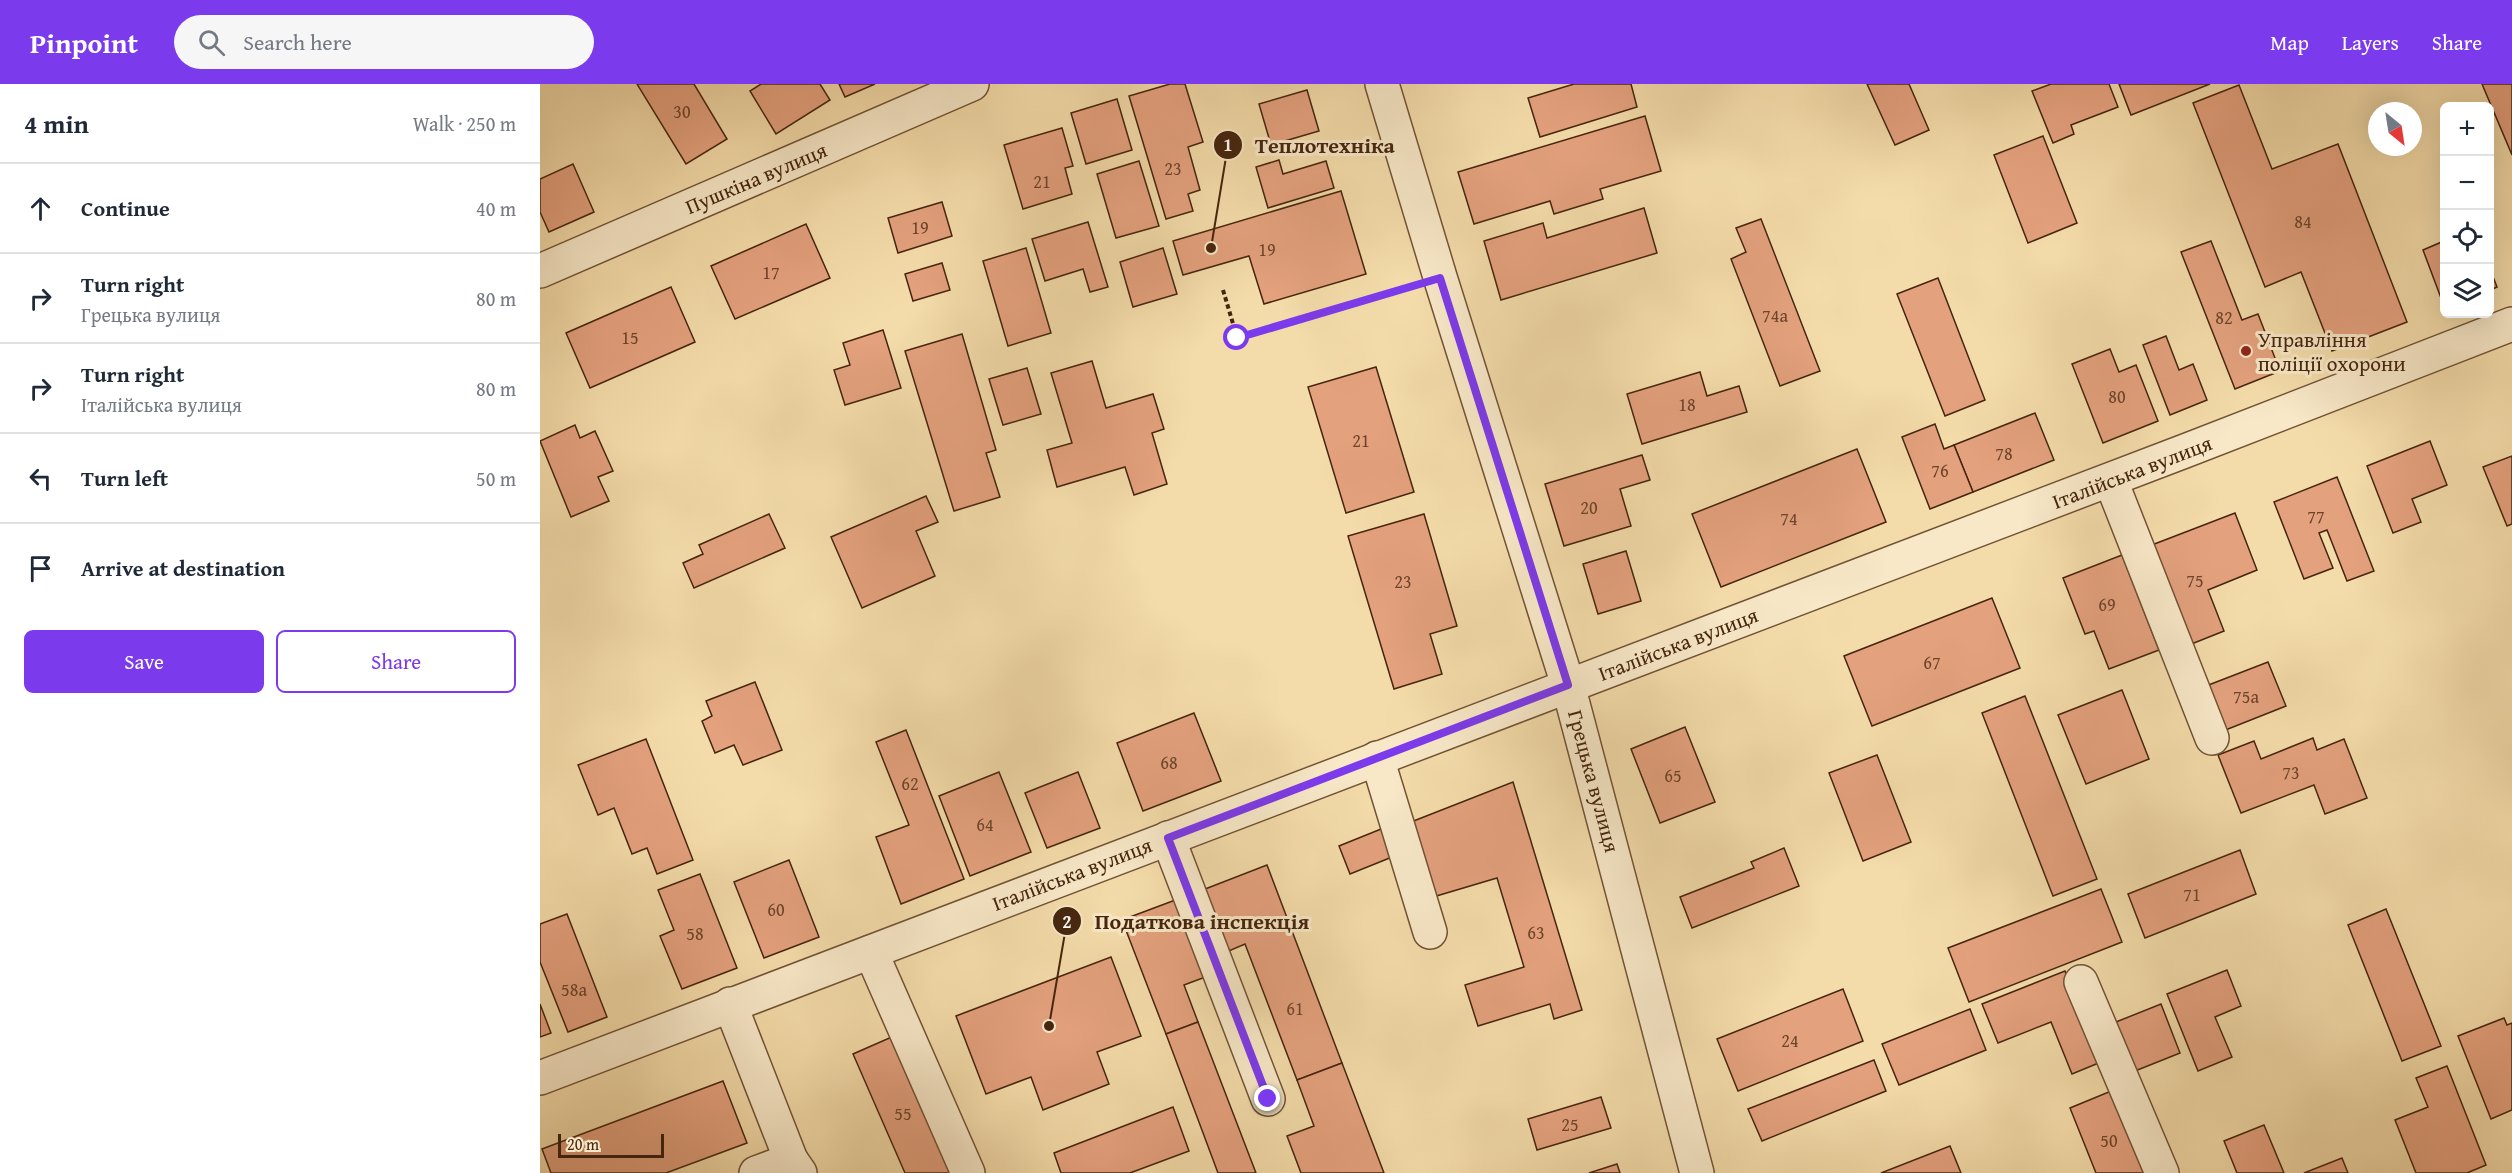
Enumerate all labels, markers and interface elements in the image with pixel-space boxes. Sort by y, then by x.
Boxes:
search box [174,15,594,69]
text: Pinpoint [30,22,138,63]
icon: search [195,26,228,59]
text: Search here [243,26,352,58]
text: Map [2270,27,2309,58]
text: Layers [2342,27,2399,58]
text: Share [2432,27,2482,58]
house number: 30 [673,98,691,125]
north arrow [2368,102,2422,156]
map controls [2440,102,2494,318]
button: + [2440,102,2494,156]
text: 4 min [24,104,89,143]
text: Walk · 250 m [413,109,516,138]
callout: Теплотехніка [1213,125,1407,165]
text: Теплотехніка [1255,129,1396,161]
text: 1 [1223,131,1233,158]
street label: Пушкіна вулиця [680,134,832,222]
house number: 23 [1164,155,1182,182]
button: − [2440,156,2494,210]
house number: 21 [1033,168,1051,195]
icon: ahead [24,192,57,225]
text: Continue [81,192,170,224]
text: 40 m [476,194,516,223]
house number: 84 [2294,208,2312,235]
button: locate [2440,210,2494,264]
house number: 19 [911,214,929,241]
house number: 19 [1258,236,1276,263]
house number: 17 [762,259,780,286]
button: layers [2440,264,2494,318]
text: Turn right [81,268,184,300]
icon: right [24,282,57,315]
text: 80 m [476,284,516,313]
text: Грецька вулиця [81,300,220,329]
house number: 74а [1762,302,1788,329]
house number: 82 [2215,304,2233,331]
house number: 15 [621,324,639,351]
route start [1223,324,1249,350]
place label: Управління поліції охорони [2258,324,2406,379]
marker: Управління поліції охорони [2239,344,2253,358]
text: Turn right [81,358,184,390]
icon: right [24,372,57,405]
text: 80 m [476,374,516,403]
house number: 80 [2108,383,2126,410]
text: Італійська вулиця [81,390,242,419]
house number: 18 [1678,391,1696,418]
house number: 21 [1352,427,1370,454]
street label: Італійська вулиця [2048,427,2217,517]
house number: 78 [1995,440,2013,467]
house number: 76 [1931,457,1949,484]
icon: left [24,462,57,495]
text: Turn left [81,462,168,494]
text: 50 m [476,464,516,493]
house number: 20 [1580,494,1598,521]
house number: 77 [2307,503,2325,530]
house number: 74 [1780,505,1798,532]
icon: arrive [24,552,57,585]
text: Arrive at destination [81,552,285,584]
house number: 75 [2186,567,2204,594]
house number: 23 [1394,568,1412,595]
house number: 69 [2098,591,2116,618]
street label: Італійська вулиця [1594,599,1763,689]
button: Save [24,630,264,693]
button: Share [276,630,516,693]
house number: 67 [1923,649,1941,676]
house number: 75а [2233,683,2259,710]
street label: Грецька вулиця [1560,706,1628,856]
house number: 68 [1160,749,1178,776]
house number: 73 [2282,759,2300,786]
house number: 65 [1664,762,1682,789]
house number: 62 [901,770,919,797]
house number: 64 [976,811,994,838]
street label: Італійська вулиця [988,829,1157,919]
house number: 71 [2183,881,2201,908]
house number: 60 [767,896,785,923]
callout: Податкова інспекція [1052,901,1321,941]
text: Податкова інспекція [1095,905,1310,937]
text: 2 [1062,908,1072,935]
house number: 63 [1527,919,1545,946]
house number: 58 [686,920,704,947]
house number: 58а [561,976,587,1003]
house number: 61 [1286,995,1304,1022]
house number: 24 [1781,1027,1799,1054]
route end [1254,1085,1280,1111]
house number: 55 [894,1100,912,1127]
house number: 25 [1561,1111,1579,1138]
house number: 50 [2100,1127,2118,1154]
scale bar [558,1131,664,1158]
text: 20 m [567,1132,599,1156]

